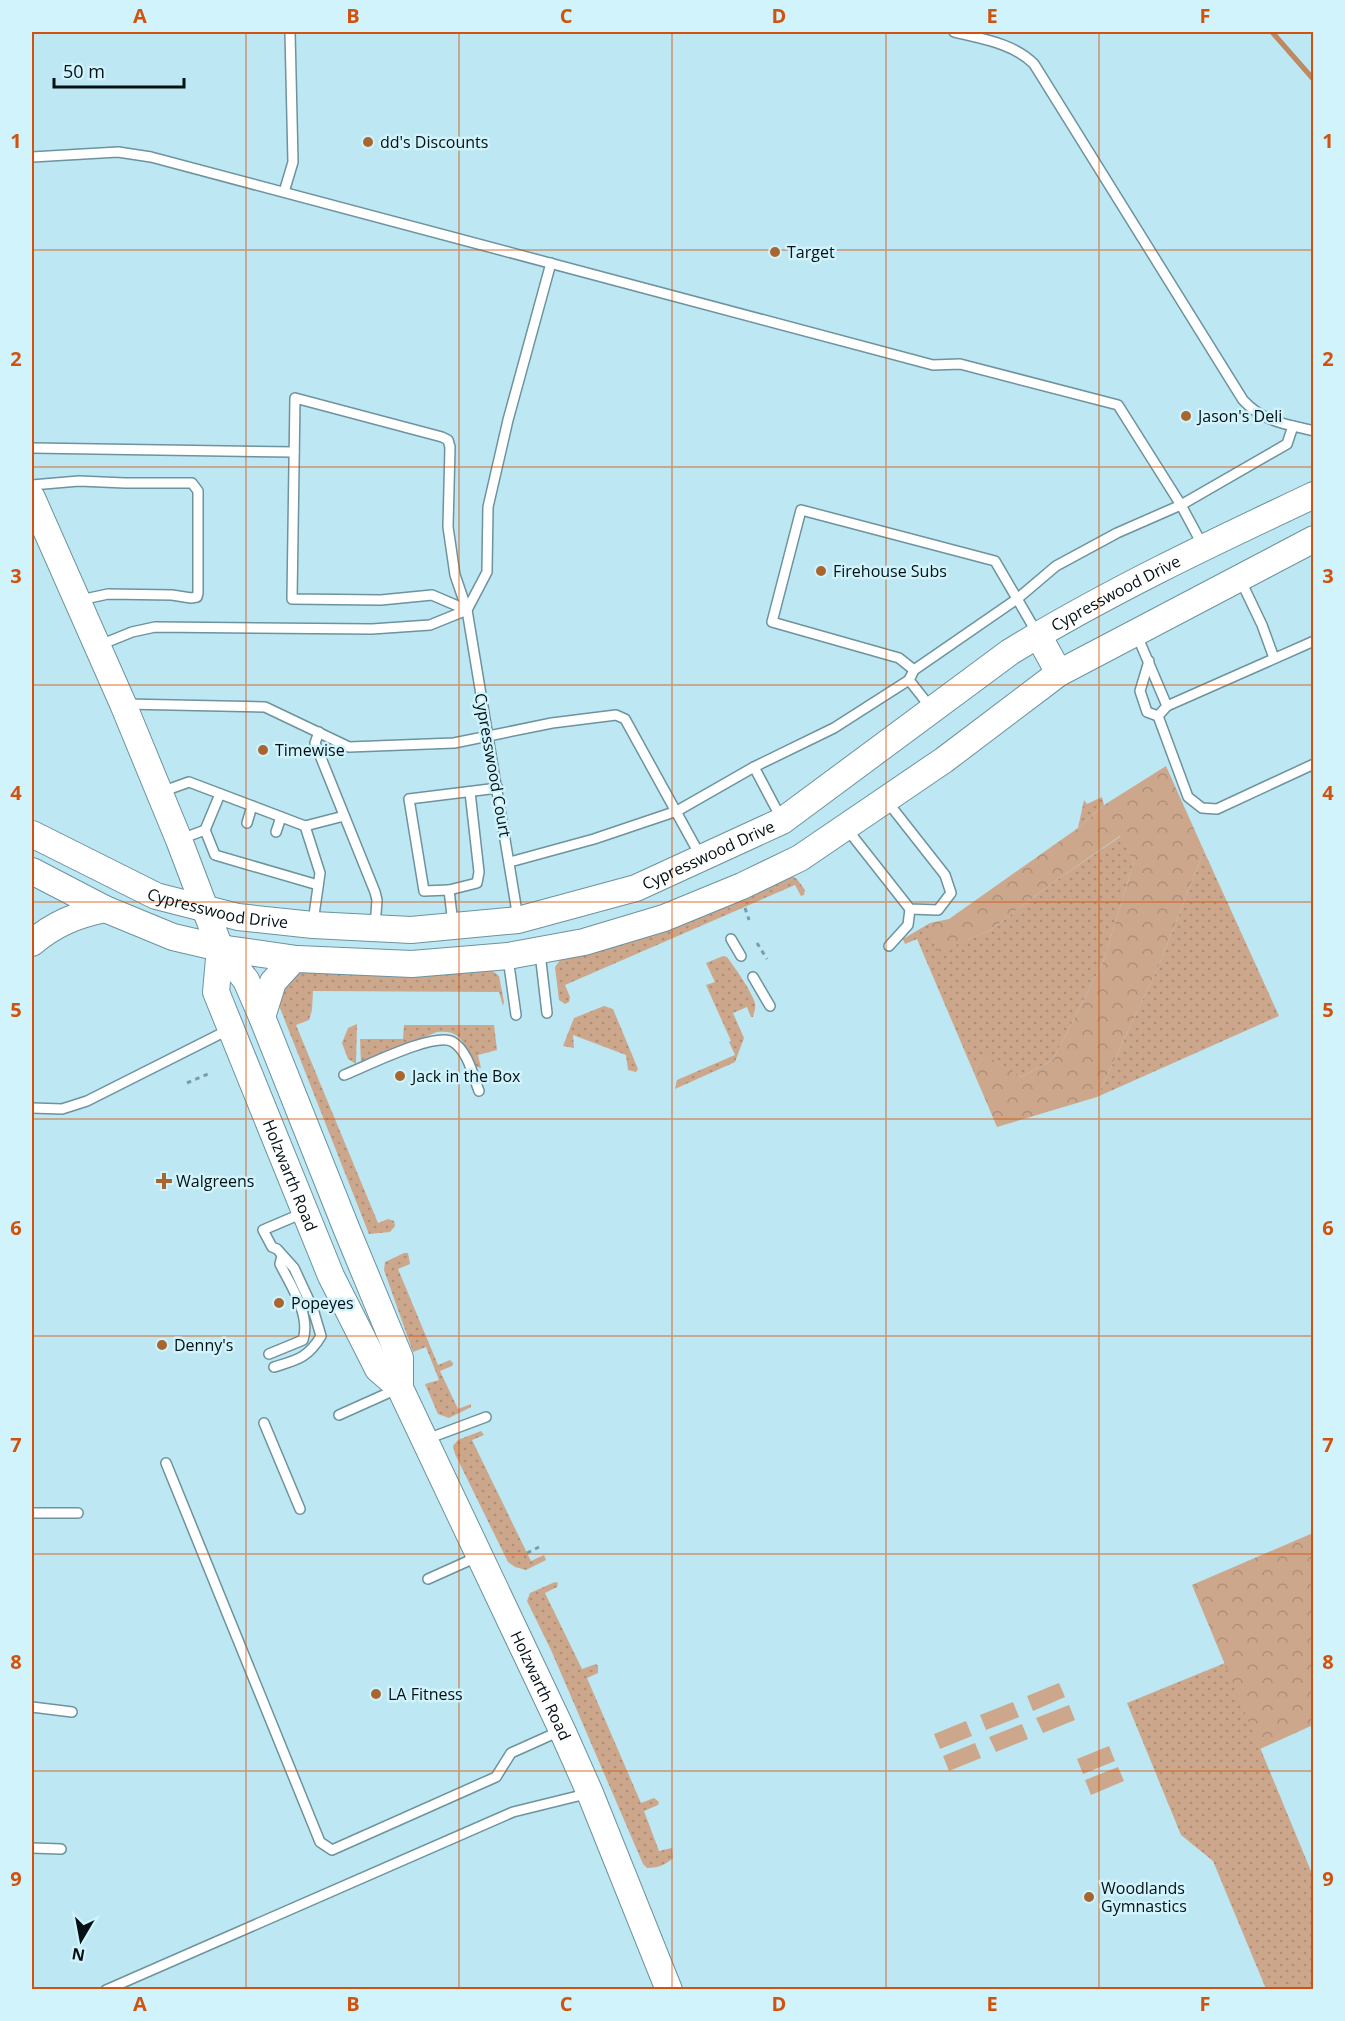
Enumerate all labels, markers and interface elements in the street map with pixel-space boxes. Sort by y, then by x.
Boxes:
text: A [133,2,147,29]
text: B [346,2,360,29]
text: C [560,2,573,29]
text: D [772,2,786,29]
text: E [986,2,998,29]
text: F [1200,2,1210,29]
scale bar [54,51,184,89]
text: 50 m [63,59,105,83]
text: 1 [10,127,22,154]
text: 1 [1322,127,1334,154]
place label: dd's Discounts [380,131,488,153]
marker: dd's Discounts [361,135,375,149]
place label: Target [787,241,835,263]
marker: Target [768,245,782,259]
text: 2 [10,345,22,372]
text: 2 [1322,345,1334,372]
place label: Jason's Deli [1196,405,1282,427]
marker: Jason's Deli [1179,409,1193,423]
street label: Cypresswood Drive [1047,550,1184,636]
place label: Firehouse Subs [833,560,947,582]
text: 3 [10,562,22,589]
text: 3 [1322,562,1334,589]
marker: Firehouse Subs [814,564,828,578]
street label: Cypresswood Court [469,691,517,839]
place label: Timewise [275,739,345,761]
marker: Timewise [256,743,270,757]
text: 4 [10,779,22,806]
text: 4 [1322,779,1334,806]
street label: Cypresswood Drive [638,815,778,895]
street label: Cypresswood Drive [144,882,289,933]
text: 5 [10,996,22,1023]
text: 5 [1322,996,1334,1023]
place label: Jack in the Box [410,1065,521,1087]
marker: Jack in the Box [393,1069,407,1083]
street label: Holzwarth Road [258,1116,323,1234]
place label: Walgreens [176,1170,254,1192]
marker: Walgreens [157,1174,171,1188]
text: 6 [10,1214,22,1241]
text: 6 [1322,1214,1334,1241]
place label: Popeyes [291,1292,354,1314]
marker: Popeyes [272,1296,286,1310]
place label: Denny's [174,1334,233,1356]
marker: Denny's [155,1338,169,1352]
text: 7 [10,1431,22,1458]
text: 7 [1322,1431,1334,1458]
street label: Holzwarth Road [506,1627,576,1744]
text: 8 [10,1648,22,1675]
text: 8 [1322,1648,1334,1675]
place label: LA Fitness [388,1683,463,1705]
marker: LA Fitness [369,1687,383,1701]
text: 9 [10,1865,22,1892]
text: 9 [1322,1865,1334,1892]
place label: Woodlands Gymnastics [1101,1877,1187,1917]
marker: Woodlands Gymnastics [1082,1890,1096,1904]
north arrow [51,1910,111,1970]
text: N [70,1943,87,1967]
text: A [133,1990,147,2017]
text: B [346,1990,360,2017]
text: C [560,1990,573,2017]
text: D [772,1990,786,2017]
text: E [986,1990,998,2017]
text: F [1200,1990,1210,2017]

